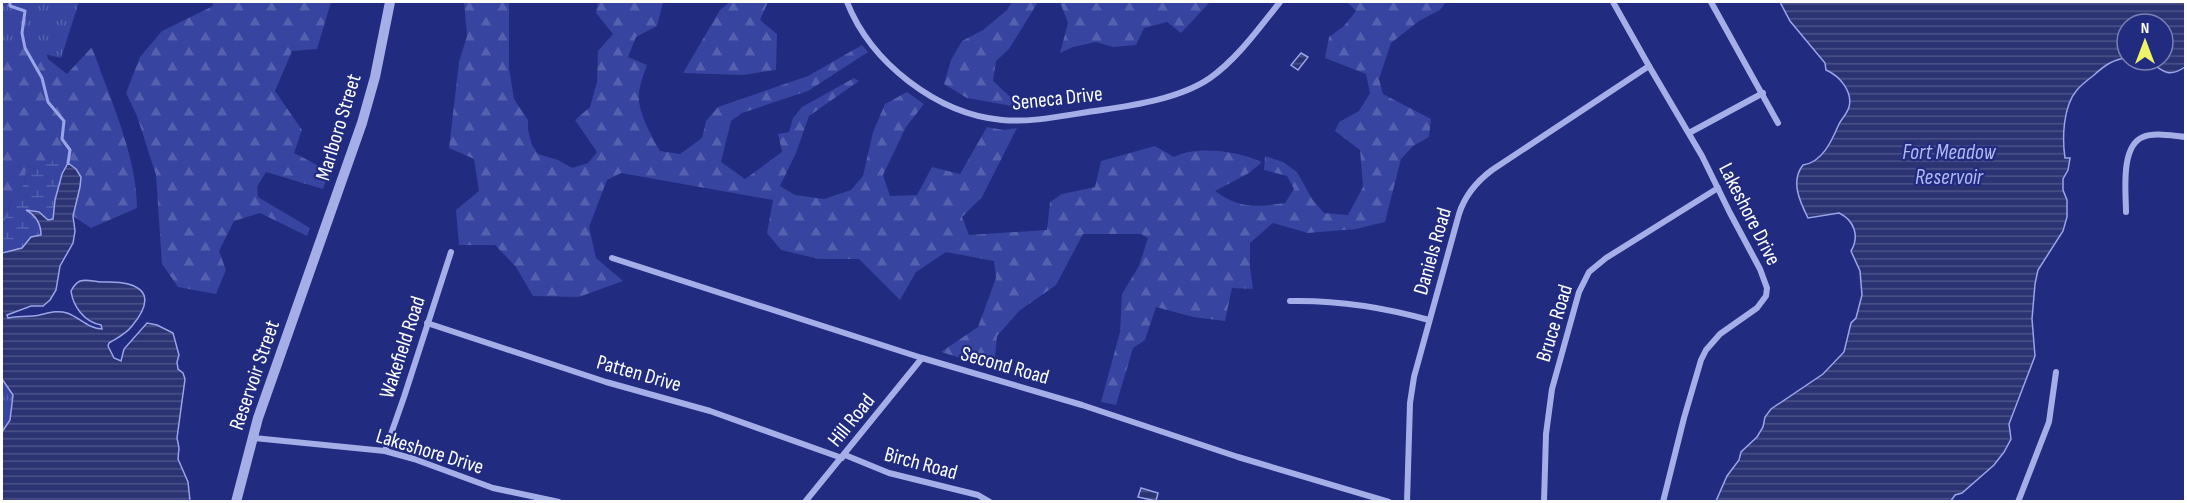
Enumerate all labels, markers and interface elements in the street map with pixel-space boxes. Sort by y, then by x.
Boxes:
north arrow [2115,12,2175,72]
text: N [2141,19,2149,38]
street label: Marlboro Street [310,71,367,183]
street label: Seneca Drive [1010,81,1104,116]
water label: Fort Meadow Reservoir [1902,139,1997,191]
street label: Lakeshore Drive [1713,159,1786,270]
street label: Daniels Road [1408,205,1457,298]
street label: Bruce Road [1531,282,1578,365]
street label: Wakefield Road [374,293,431,401]
street label: Reservoir Street [224,317,285,433]
street label: Second Road [958,341,1052,390]
street label: Patten Drive [594,350,684,397]
street label: Hill Road [823,389,880,452]
street label: Lakeshore Drive [373,423,487,480]
street label: Birch Road [882,442,960,485]

